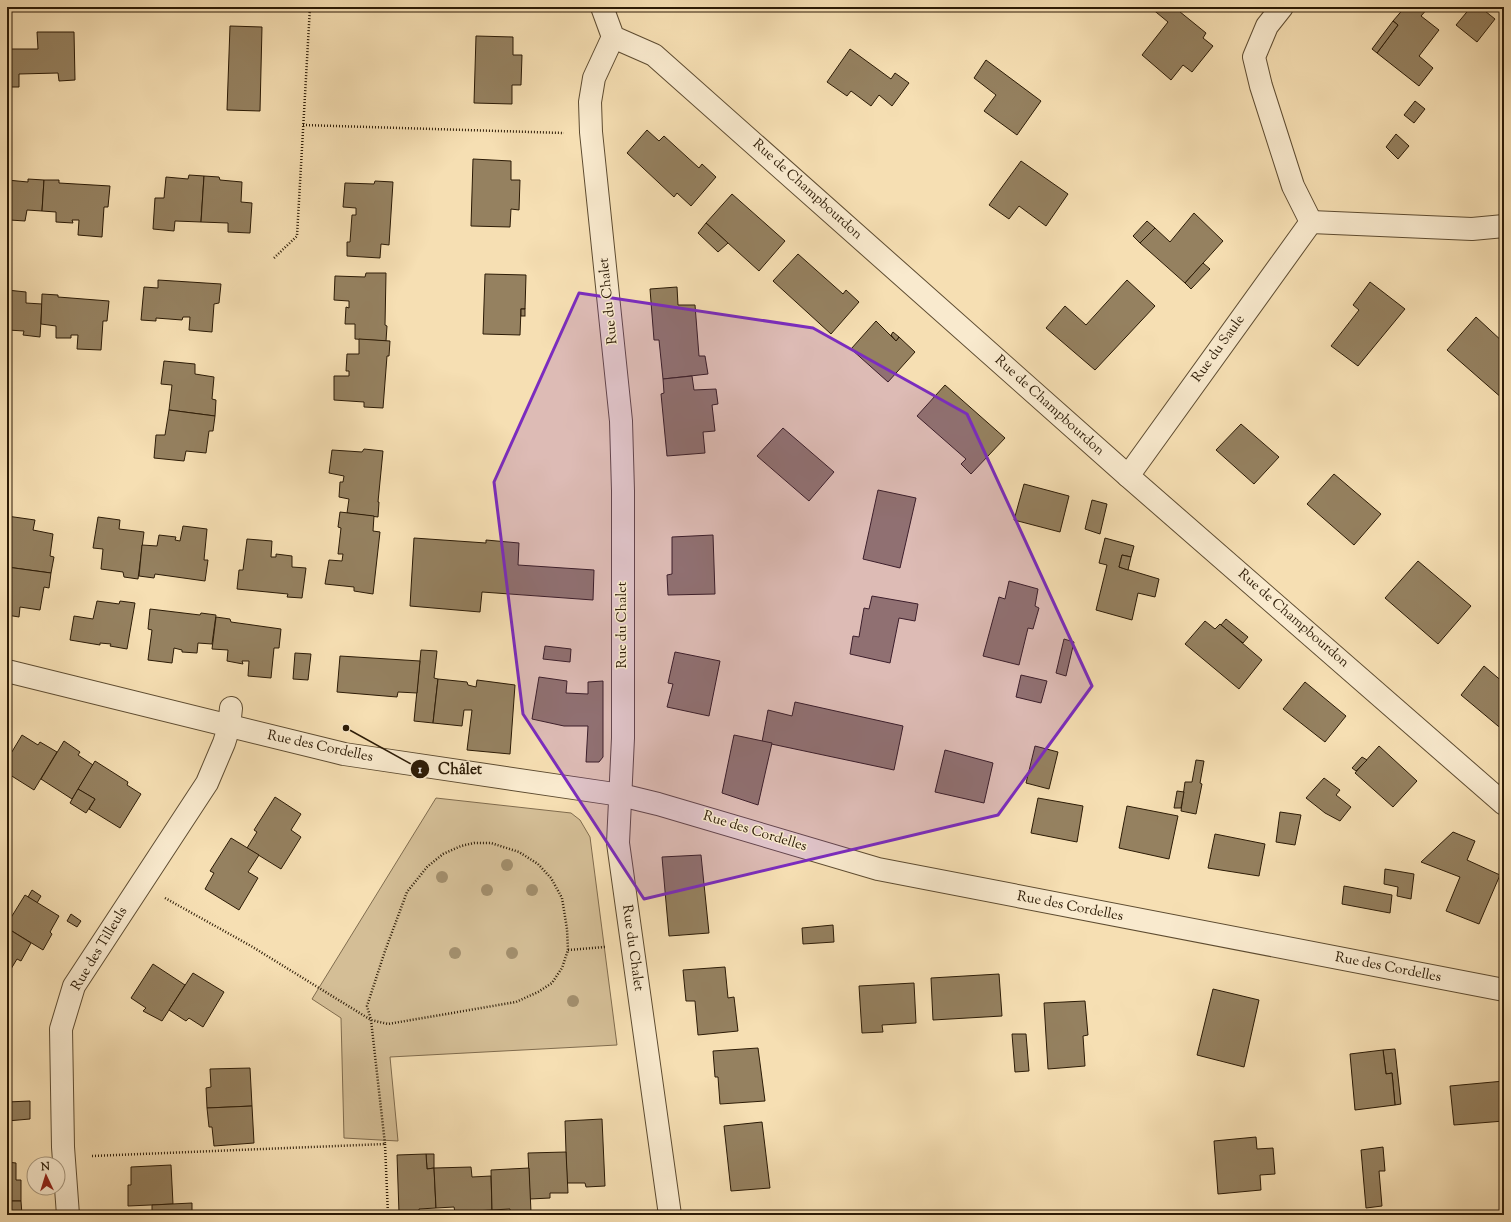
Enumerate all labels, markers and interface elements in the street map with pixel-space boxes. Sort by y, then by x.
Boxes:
street label: Rue de Champbourdon [748,135,866,245]
street label: Rue du Chalet [594,256,623,345]
street label: Rue du Saule [1188,311,1250,387]
street label: Rue de Champbourdon [990,351,1108,461]
street label: Rue de Champbourdon [1233,565,1353,673]
street label: Rue du Chalet [613,581,633,669]
street label: Rue des Cordelles [265,726,375,768]
callout: Châlet [410,755,490,782]
text: Châlet [438,760,483,781]
text: 1 [417,761,423,779]
street label: Rue des Cordelles [701,807,809,857]
street label: Rue des Cordelles [1015,887,1125,927]
street label: Rue des Tilleuls [67,903,133,995]
street label: Rue du Chalet [616,904,648,993]
street label: Rue des Cordelles [1333,948,1443,988]
north arrow [26,1156,66,1196]
text: N [39,1159,51,1175]

